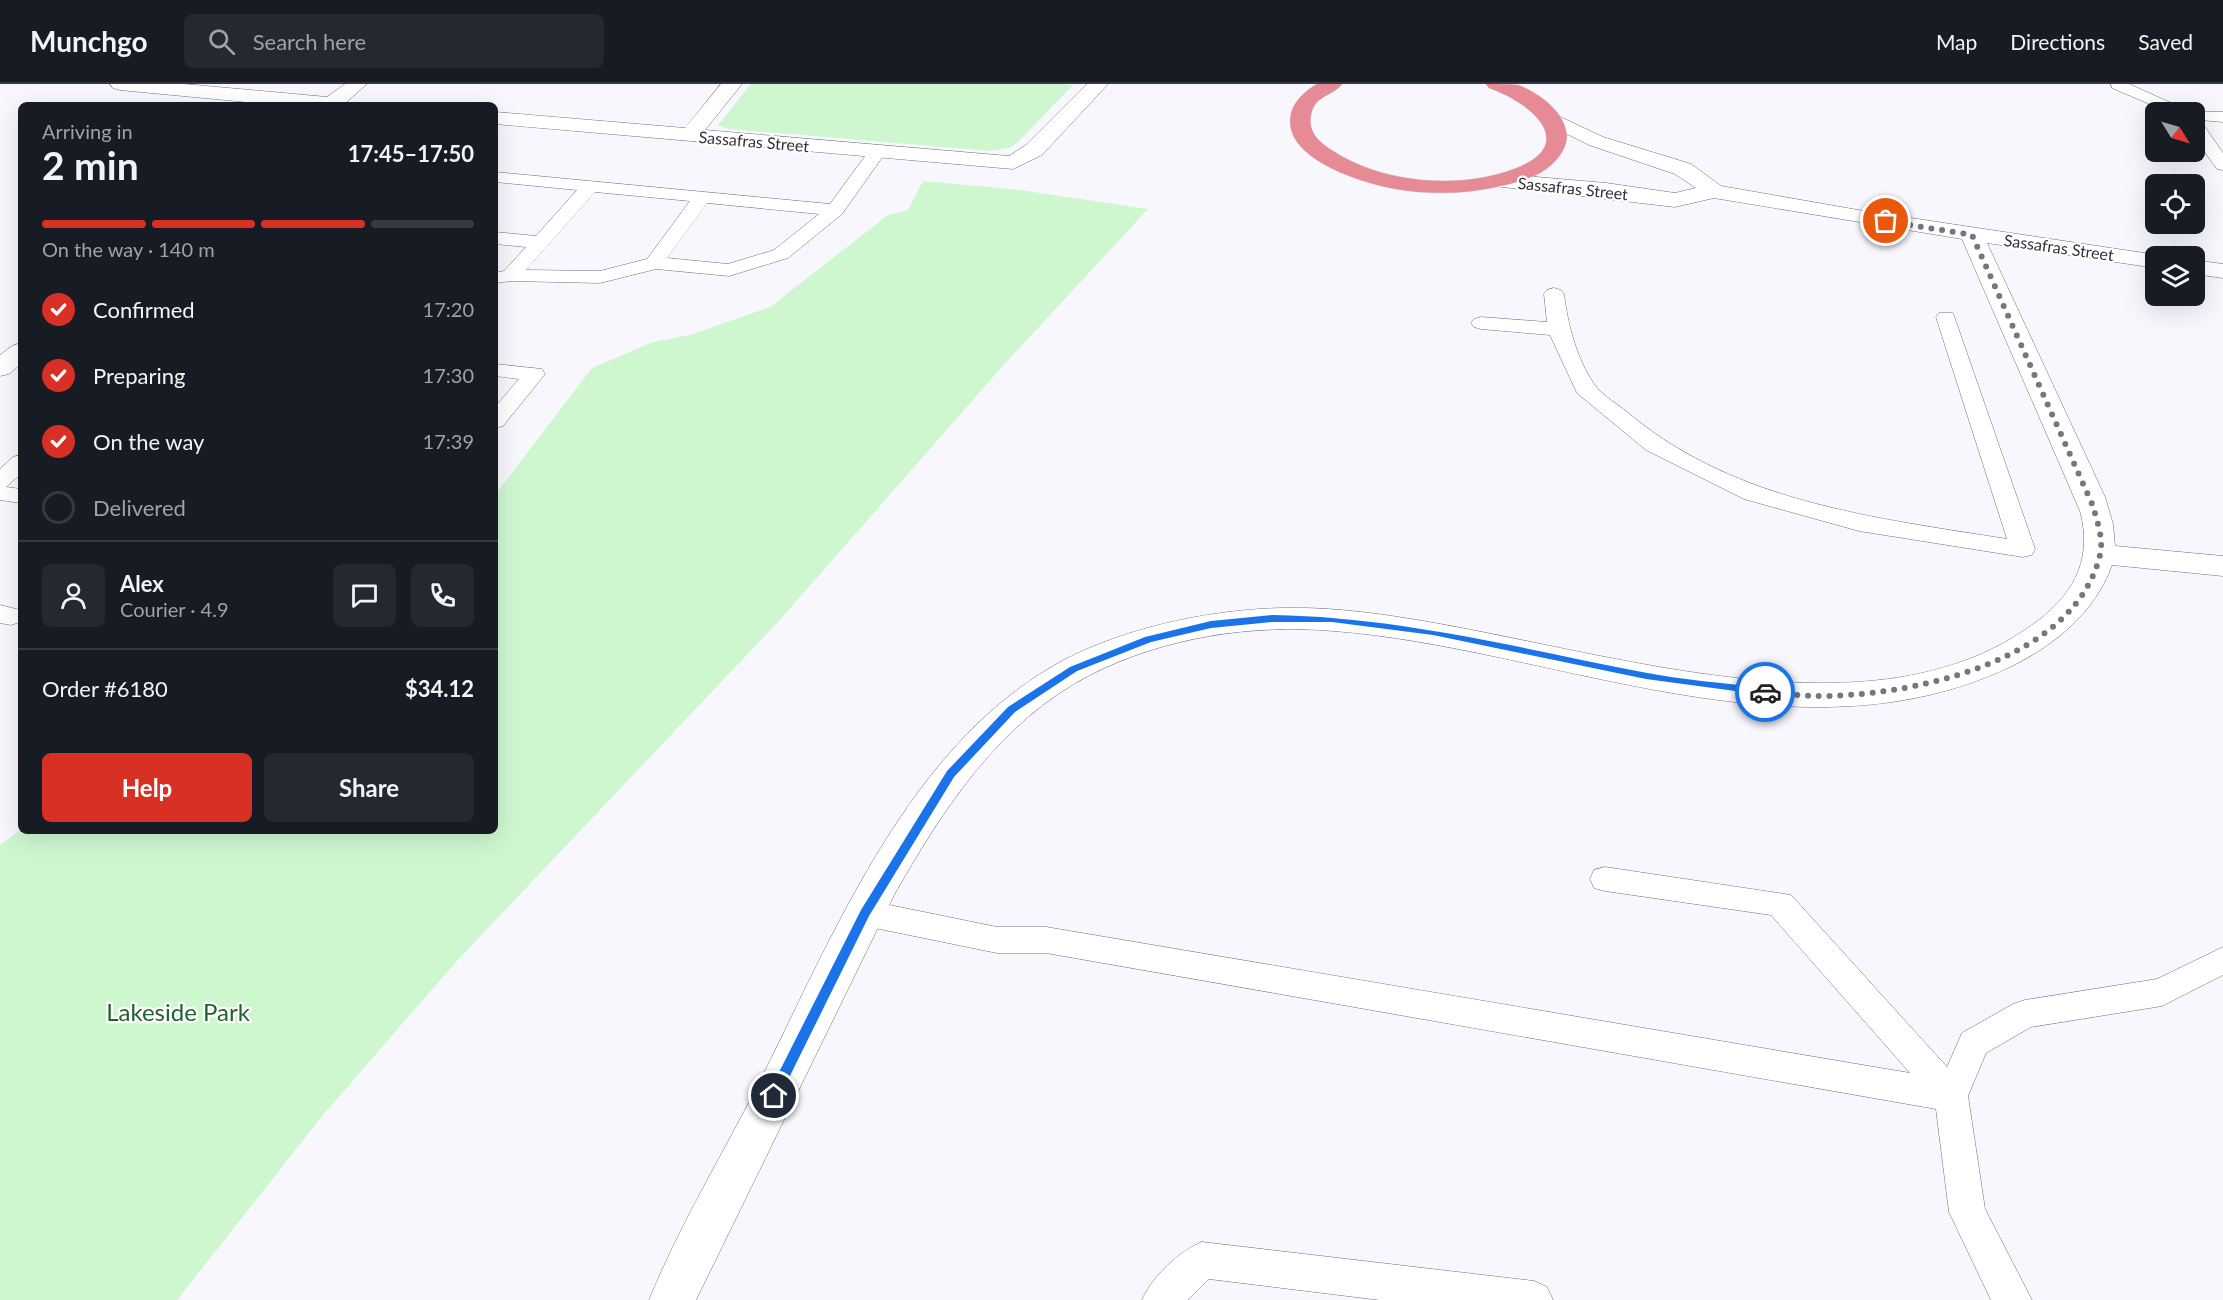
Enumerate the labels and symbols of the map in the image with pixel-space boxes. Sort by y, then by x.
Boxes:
north arrow [2145,102,2205,162]
street label: Sassafras Street [698,127,810,155]
street label: Sassafras Street [1517,173,1629,203]
pin [1860,195,1911,246]
street label: Sassafras Street [2003,230,2115,264]
courier [1735,662,1795,722]
park label: Lakeside Park [106,997,251,1026]
pin [748,1070,799,1121]

